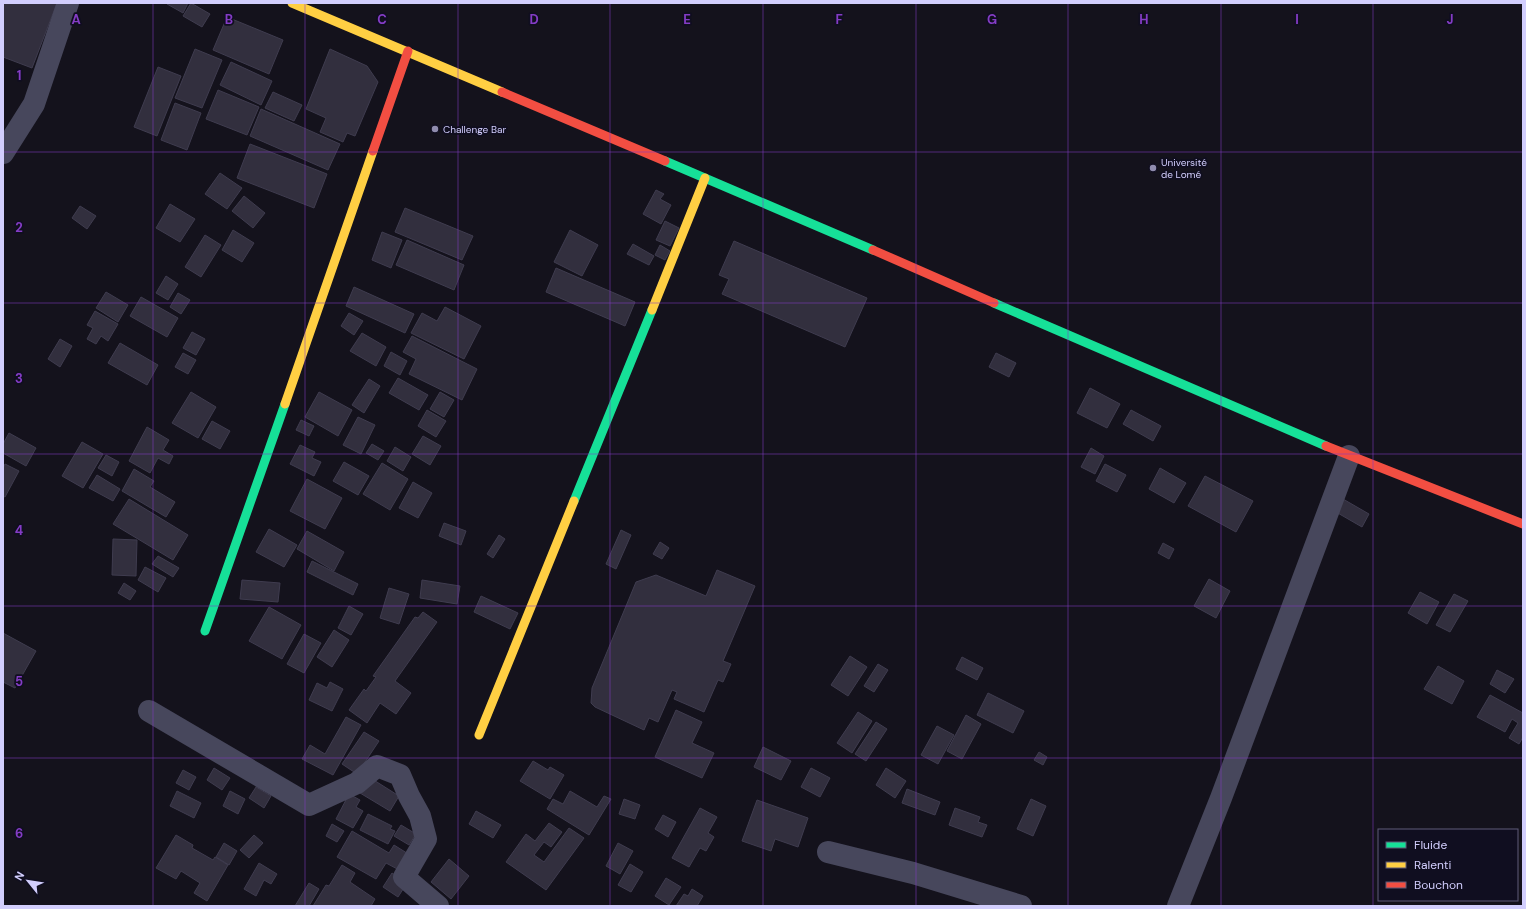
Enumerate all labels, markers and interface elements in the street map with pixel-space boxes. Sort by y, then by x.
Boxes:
text: A [71,11,81,28]
text: B [225,11,233,28]
text: C [377,11,387,28]
text: D [529,11,539,28]
text: E [683,11,691,28]
text: F [835,11,843,28]
text: G [987,11,997,28]
text: H [1139,11,1149,28]
text: I [1295,11,1299,28]
text: J [1446,11,1454,28]
text: 1 [17,67,21,84]
place label: Challenge Bar [443,123,506,136]
marker: Challenge Bar [430,124,440,134]
place label: Université de Lomé [1161,156,1207,181]
marker: Université de Lomé [1148,163,1158,173]
text: 2 [15,219,23,236]
text: 3 [15,370,23,387]
text: 4 [15,522,23,539]
text: 5 [15,673,23,690]
text: 6 [15,825,23,842]
legend [1378,829,1518,901]
text: Fluide [1414,837,1447,853]
text: Ralenti [1414,857,1452,873]
north arrow [8,861,48,901]
text: N [11,869,27,883]
text: Bouchon [1414,877,1463,893]

